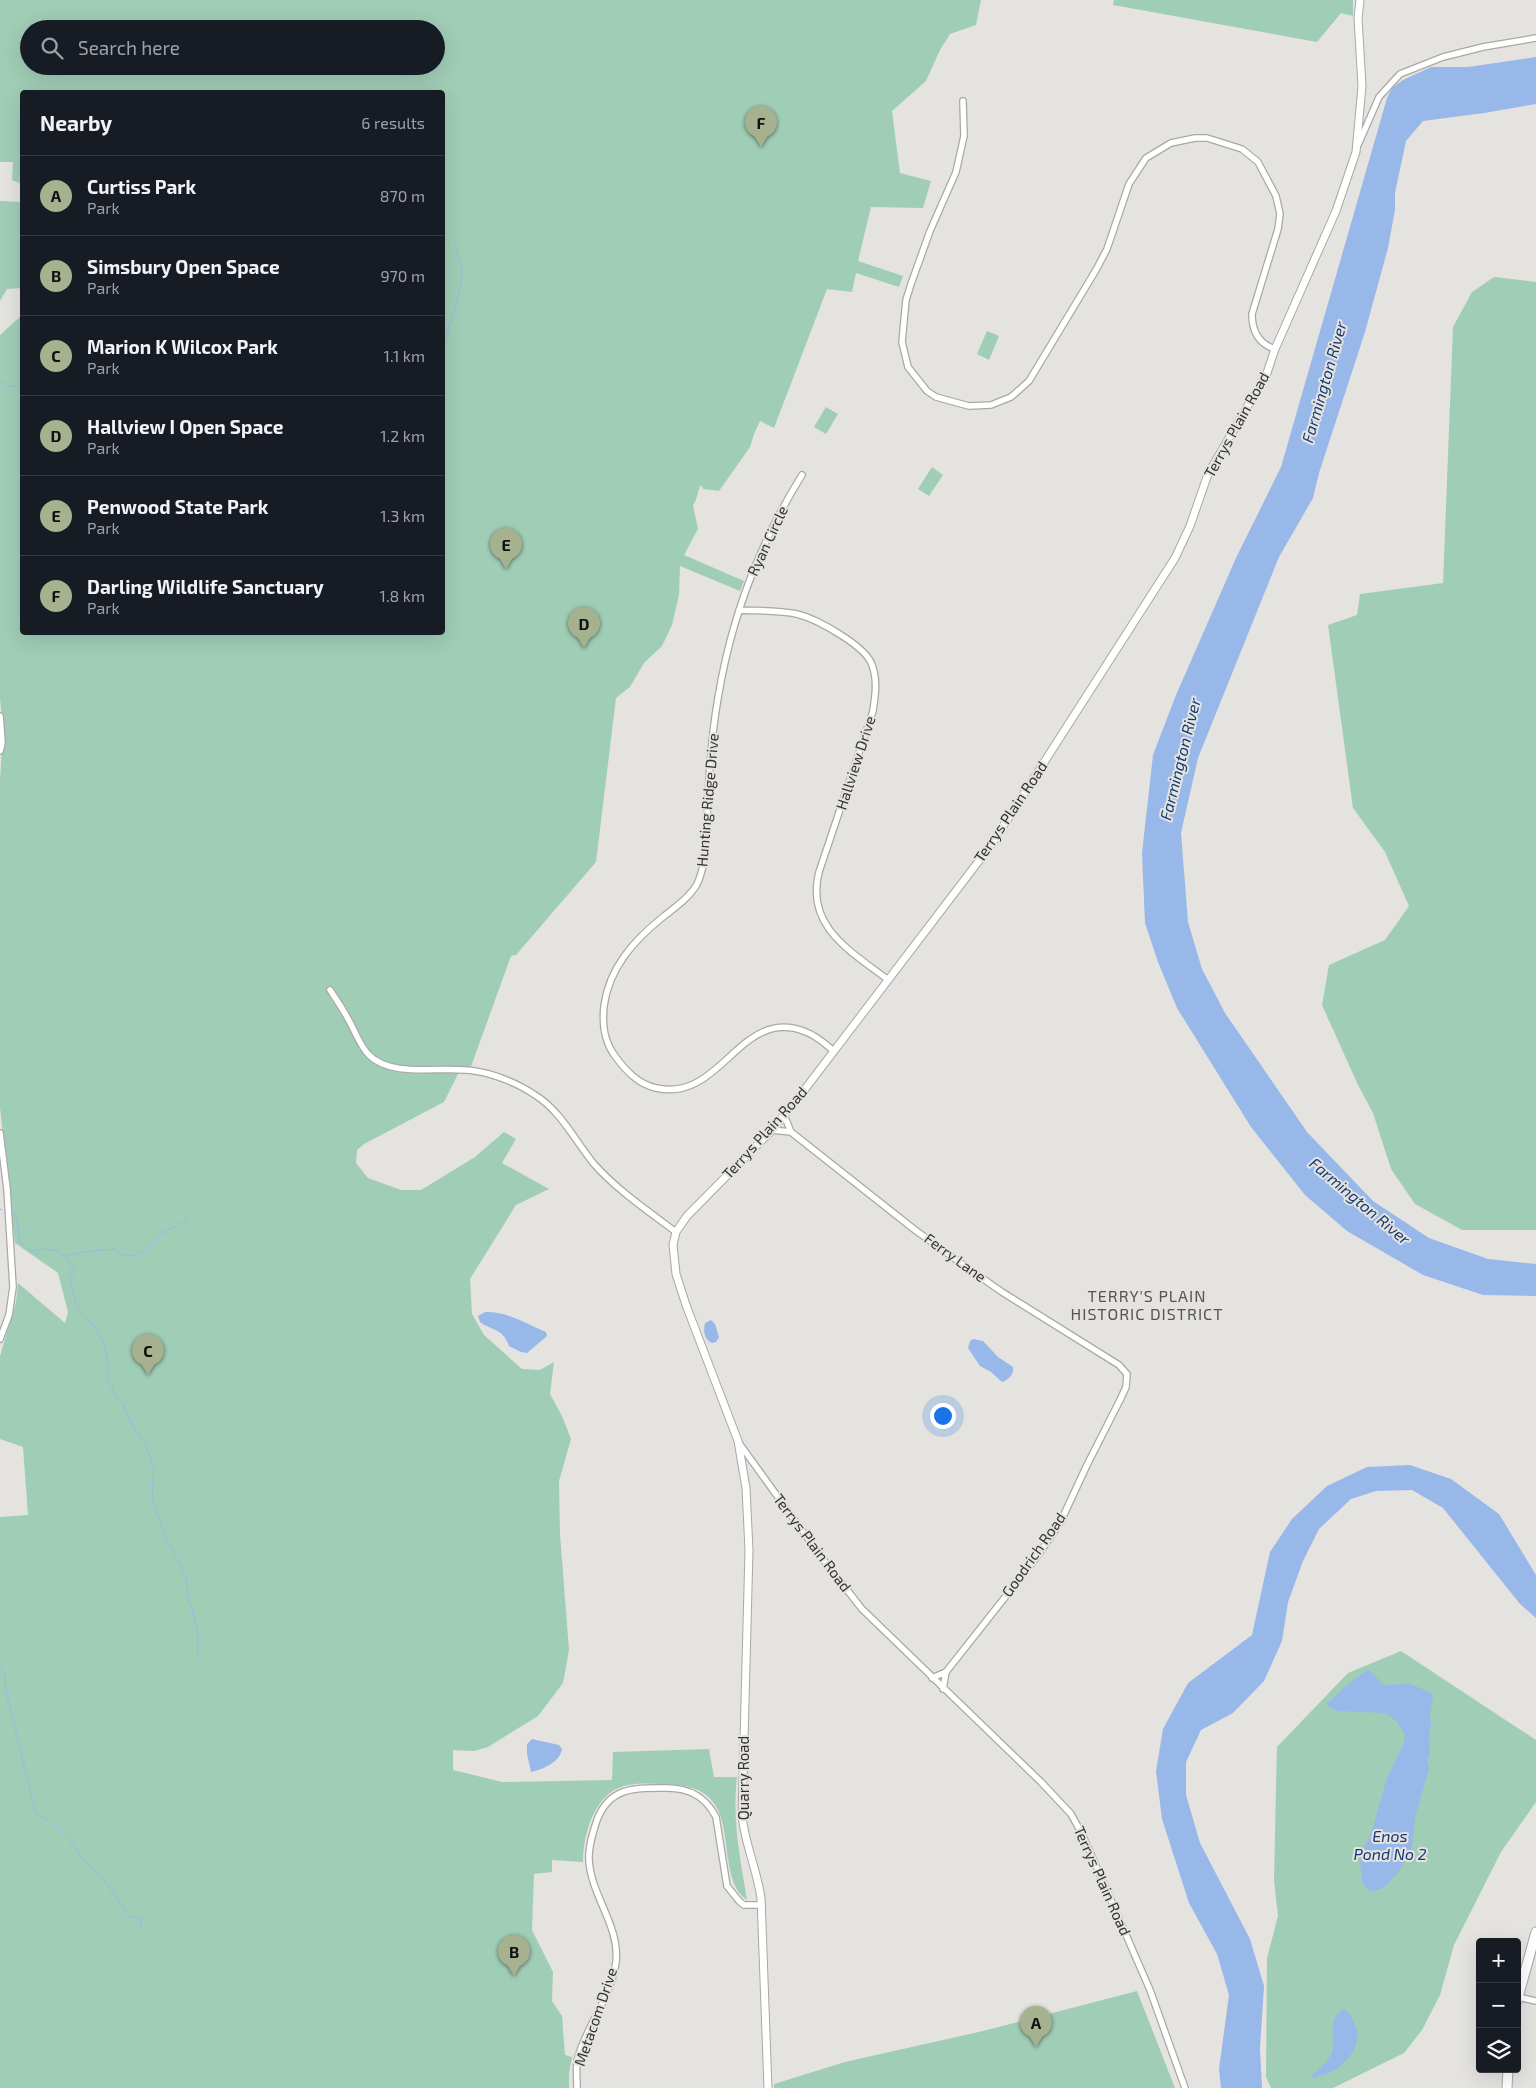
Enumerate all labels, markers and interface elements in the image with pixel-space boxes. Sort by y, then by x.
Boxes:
search box [20,20,445,75]
icon: search [38,34,66,62]
text: Search here [78,36,180,59]
pin: F [745,106,777,147]
text: Nearby [40,110,112,135]
text: 6 results [361,113,425,132]
text: Curtiss Park [87,175,196,198]
text: A [51,186,61,205]
text: 870 m [380,186,425,205]
text: Park [87,198,120,217]
text: Simsbury Open Space [87,255,280,278]
text: B [51,266,61,285]
text: 970 m [380,266,425,285]
text: Park [87,278,120,297]
water label: Farmington River [1297,318,1350,445]
text: Marion K Wilcox Park [87,335,278,358]
text: C [51,346,61,365]
text: 1.1 km [384,346,425,365]
text: Park [87,358,120,377]
street label: Terrys Plain Road [1200,369,1273,480]
text: Hallview I Open Space [87,415,284,438]
text: D [51,426,61,445]
text: 1.2 km [380,426,425,445]
text: Park [87,438,120,457]
text: Penwood State Park [87,495,268,518]
street label: Ryan Circle [743,503,791,579]
text: E [51,506,61,525]
text: 1.3 km [380,506,425,525]
text: Park [87,518,120,537]
pin: E [490,528,522,569]
text: Darling Wildlife Sanctuary [87,575,324,598]
text: F [52,586,60,605]
text: 1.8 km [380,586,425,605]
text: Park [87,598,120,617]
pin: D [568,607,600,648]
water label: Farmington River [1155,695,1204,822]
street label: Hallview Drive [831,714,879,812]
street label: Hunting Ridge Drive [692,732,722,867]
street label: Terrys Plain Road [970,758,1051,865]
street label: Terrys Plain Road [718,1083,810,1182]
water label: Farmington River [1306,1153,1415,1249]
street label: Ferry Lane [921,1229,990,1286]
district label: TERRY'S PLAIN HISTORIC DISTRICT [1071,1286,1223,1323]
pin: C [132,1334,164,1375]
your location [930,1403,956,1429]
street label: Terrys Plain Road [770,1490,855,1595]
street label: Goodrich Road [997,1509,1069,1600]
street label: Quarry Road [734,1736,753,1820]
street label: Terrys Plain Road [1071,1823,1135,1938]
water label: Enos Pond No 2 [1353,1826,1427,1863]
pin: B [498,1935,530,1976]
map controls [1476,1938,1521,2073]
button: + [1476,1938,1521,1983]
street label: Metacom Drive [570,1965,620,2068]
button: − [1476,1983,1521,2028]
pin: A [1020,2006,1052,2047]
button: layers [1476,2028,1521,2073]

